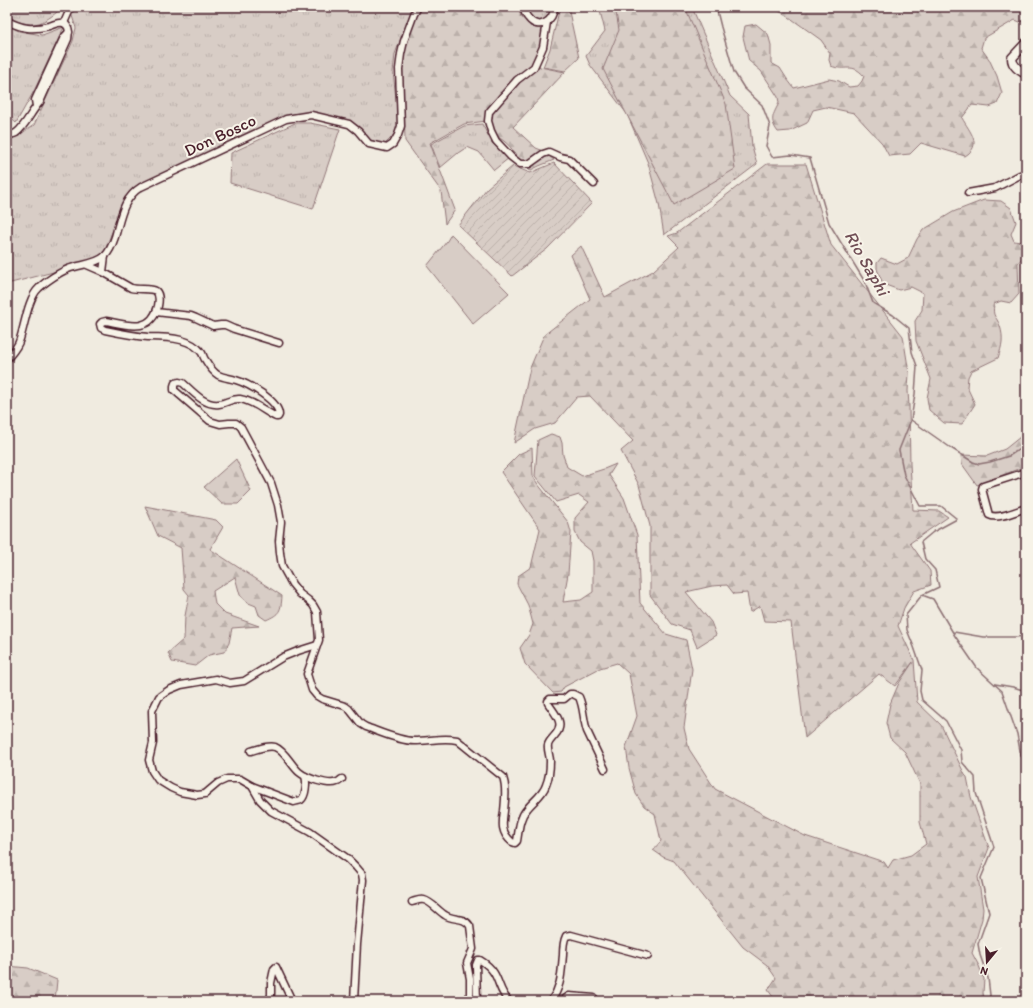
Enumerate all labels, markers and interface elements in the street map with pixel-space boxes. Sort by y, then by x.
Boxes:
street label: Don Bosco [181,110,259,160]
water label: Rio Saphi [840,227,896,302]
north arrow [967,942,1007,982]
text: N [979,964,990,978]

